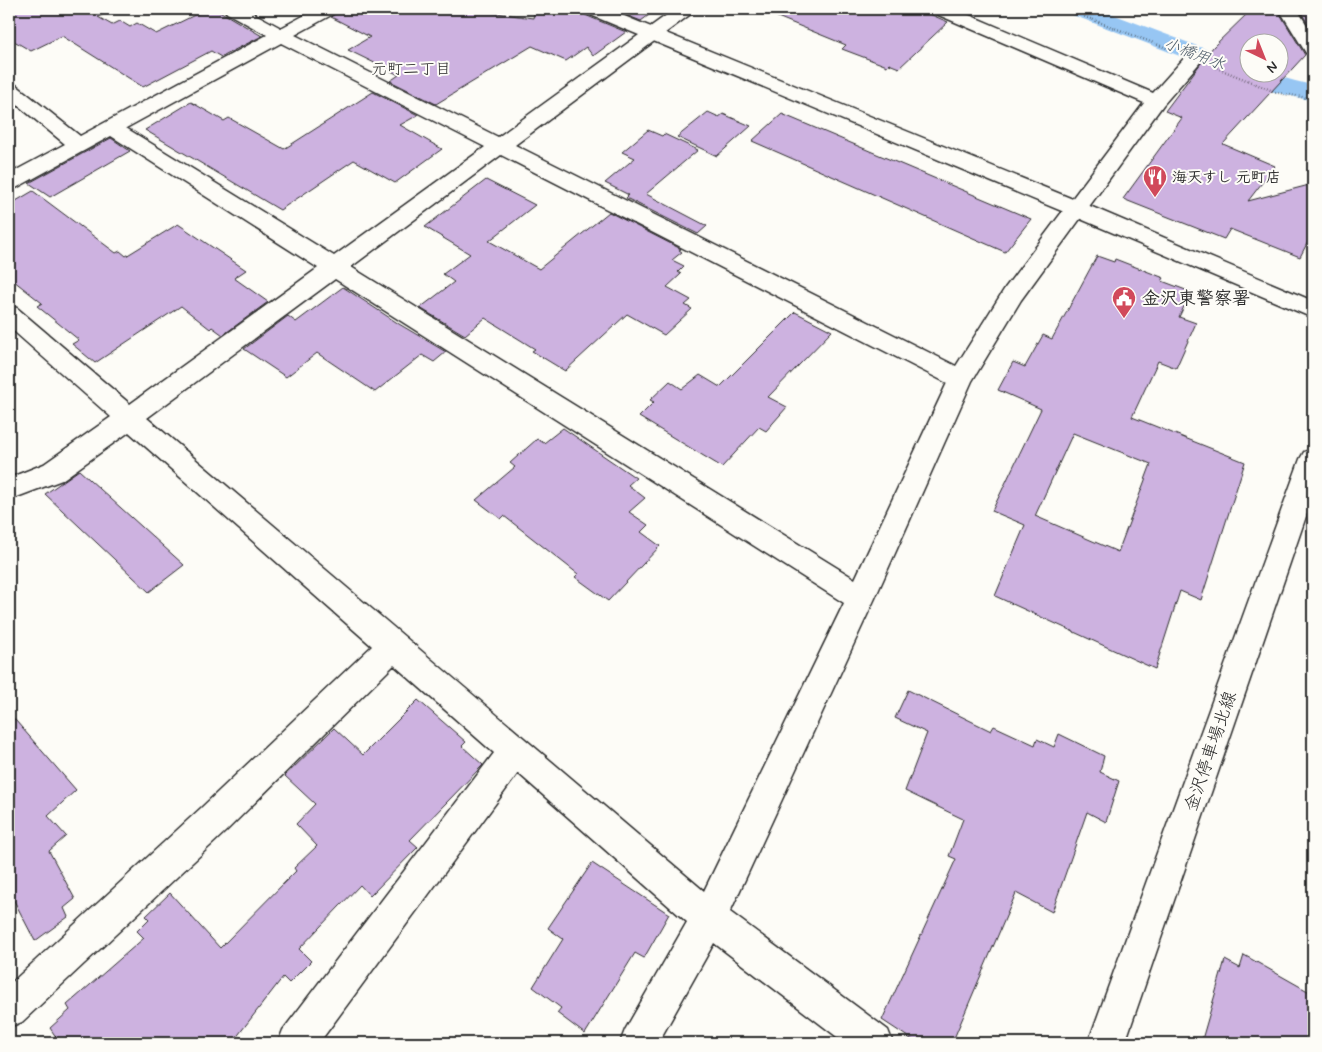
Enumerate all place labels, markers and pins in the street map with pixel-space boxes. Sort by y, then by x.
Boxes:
restaurant icon: 海天すし 元町店 [1142,164,1168,198]
place label: 海天すし 元町店 [1172,168,1281,188]
public building icon: 金沢東警察署 [1111,285,1137,319]
place label: 金沢東警察署 [1142,287,1250,311]

